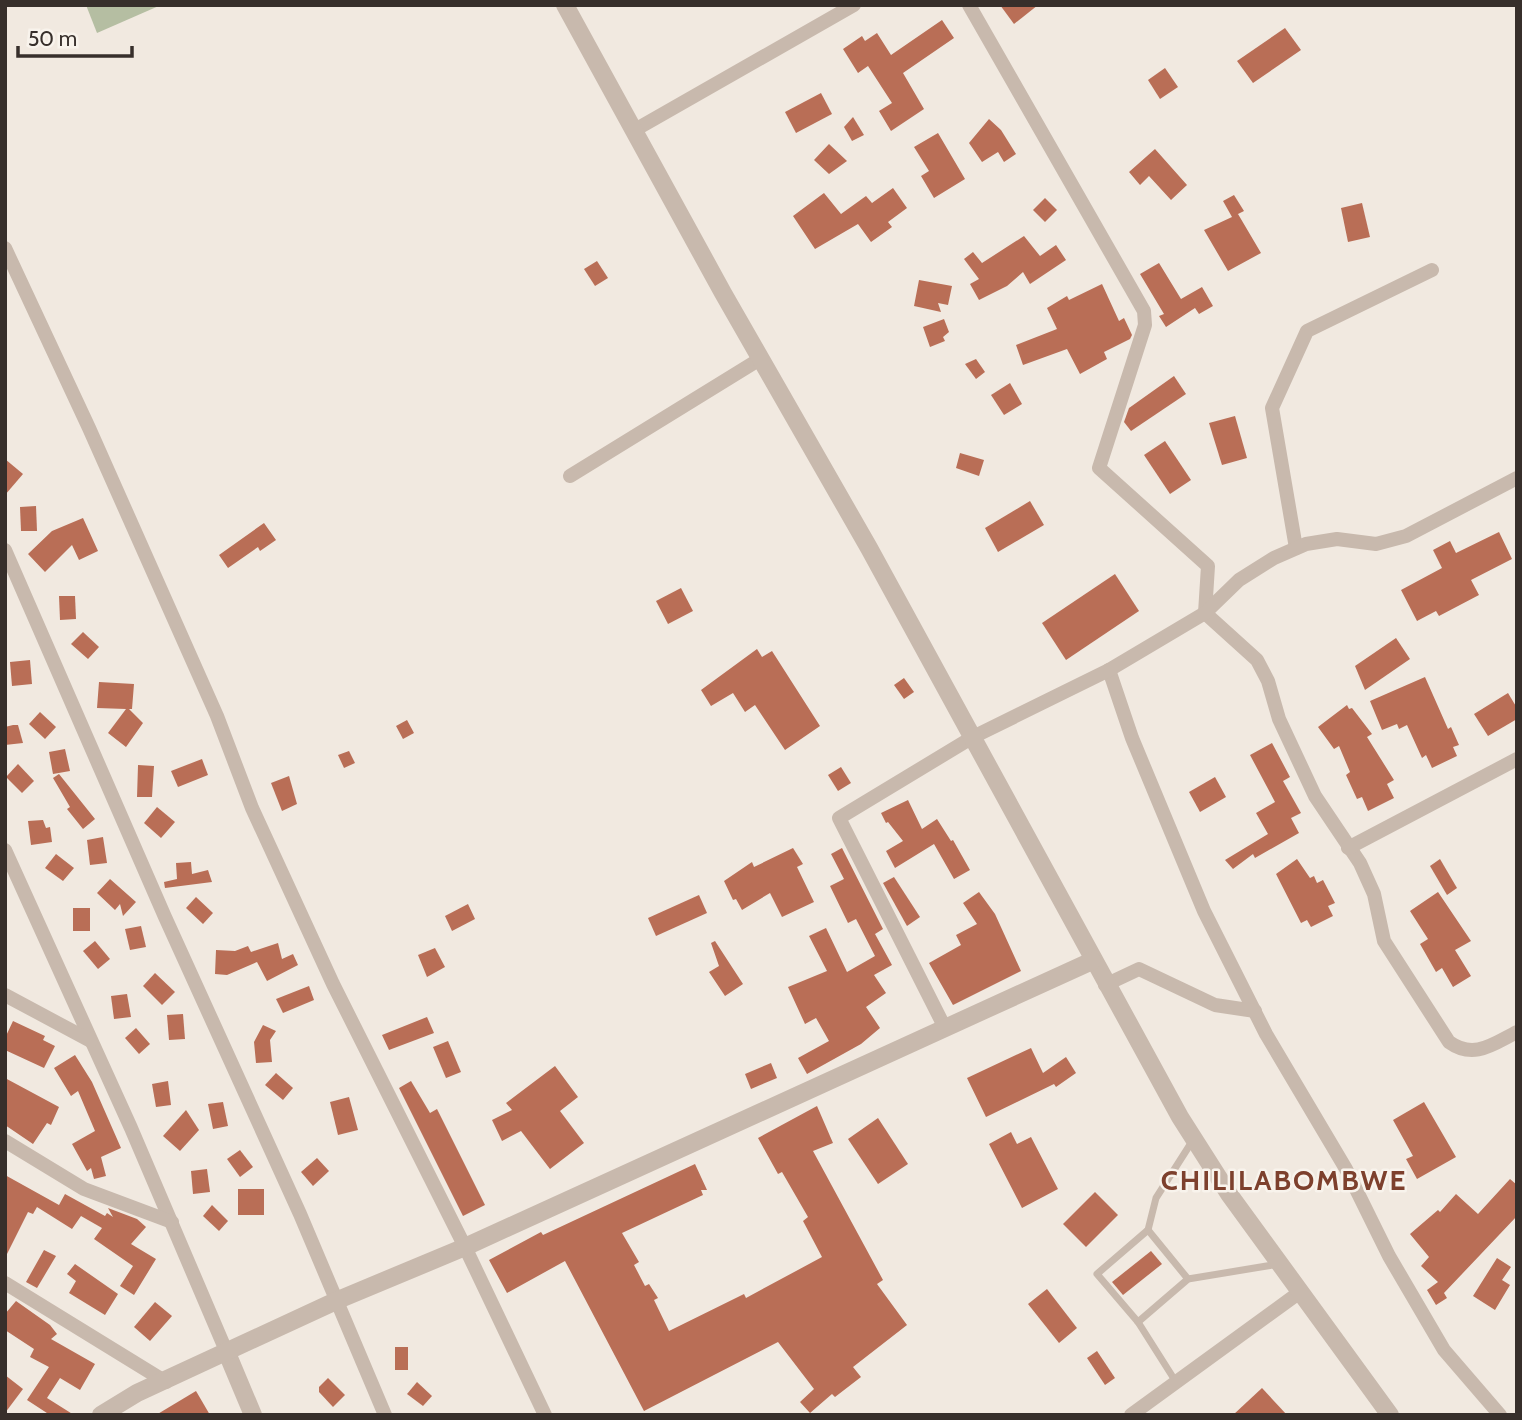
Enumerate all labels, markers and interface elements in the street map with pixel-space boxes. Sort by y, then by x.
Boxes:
scale bar [18,14,131,58]
text: 50 m [28,26,77,51]
district label: CHILILABOMBWE [1161,1163,1407,1197]

